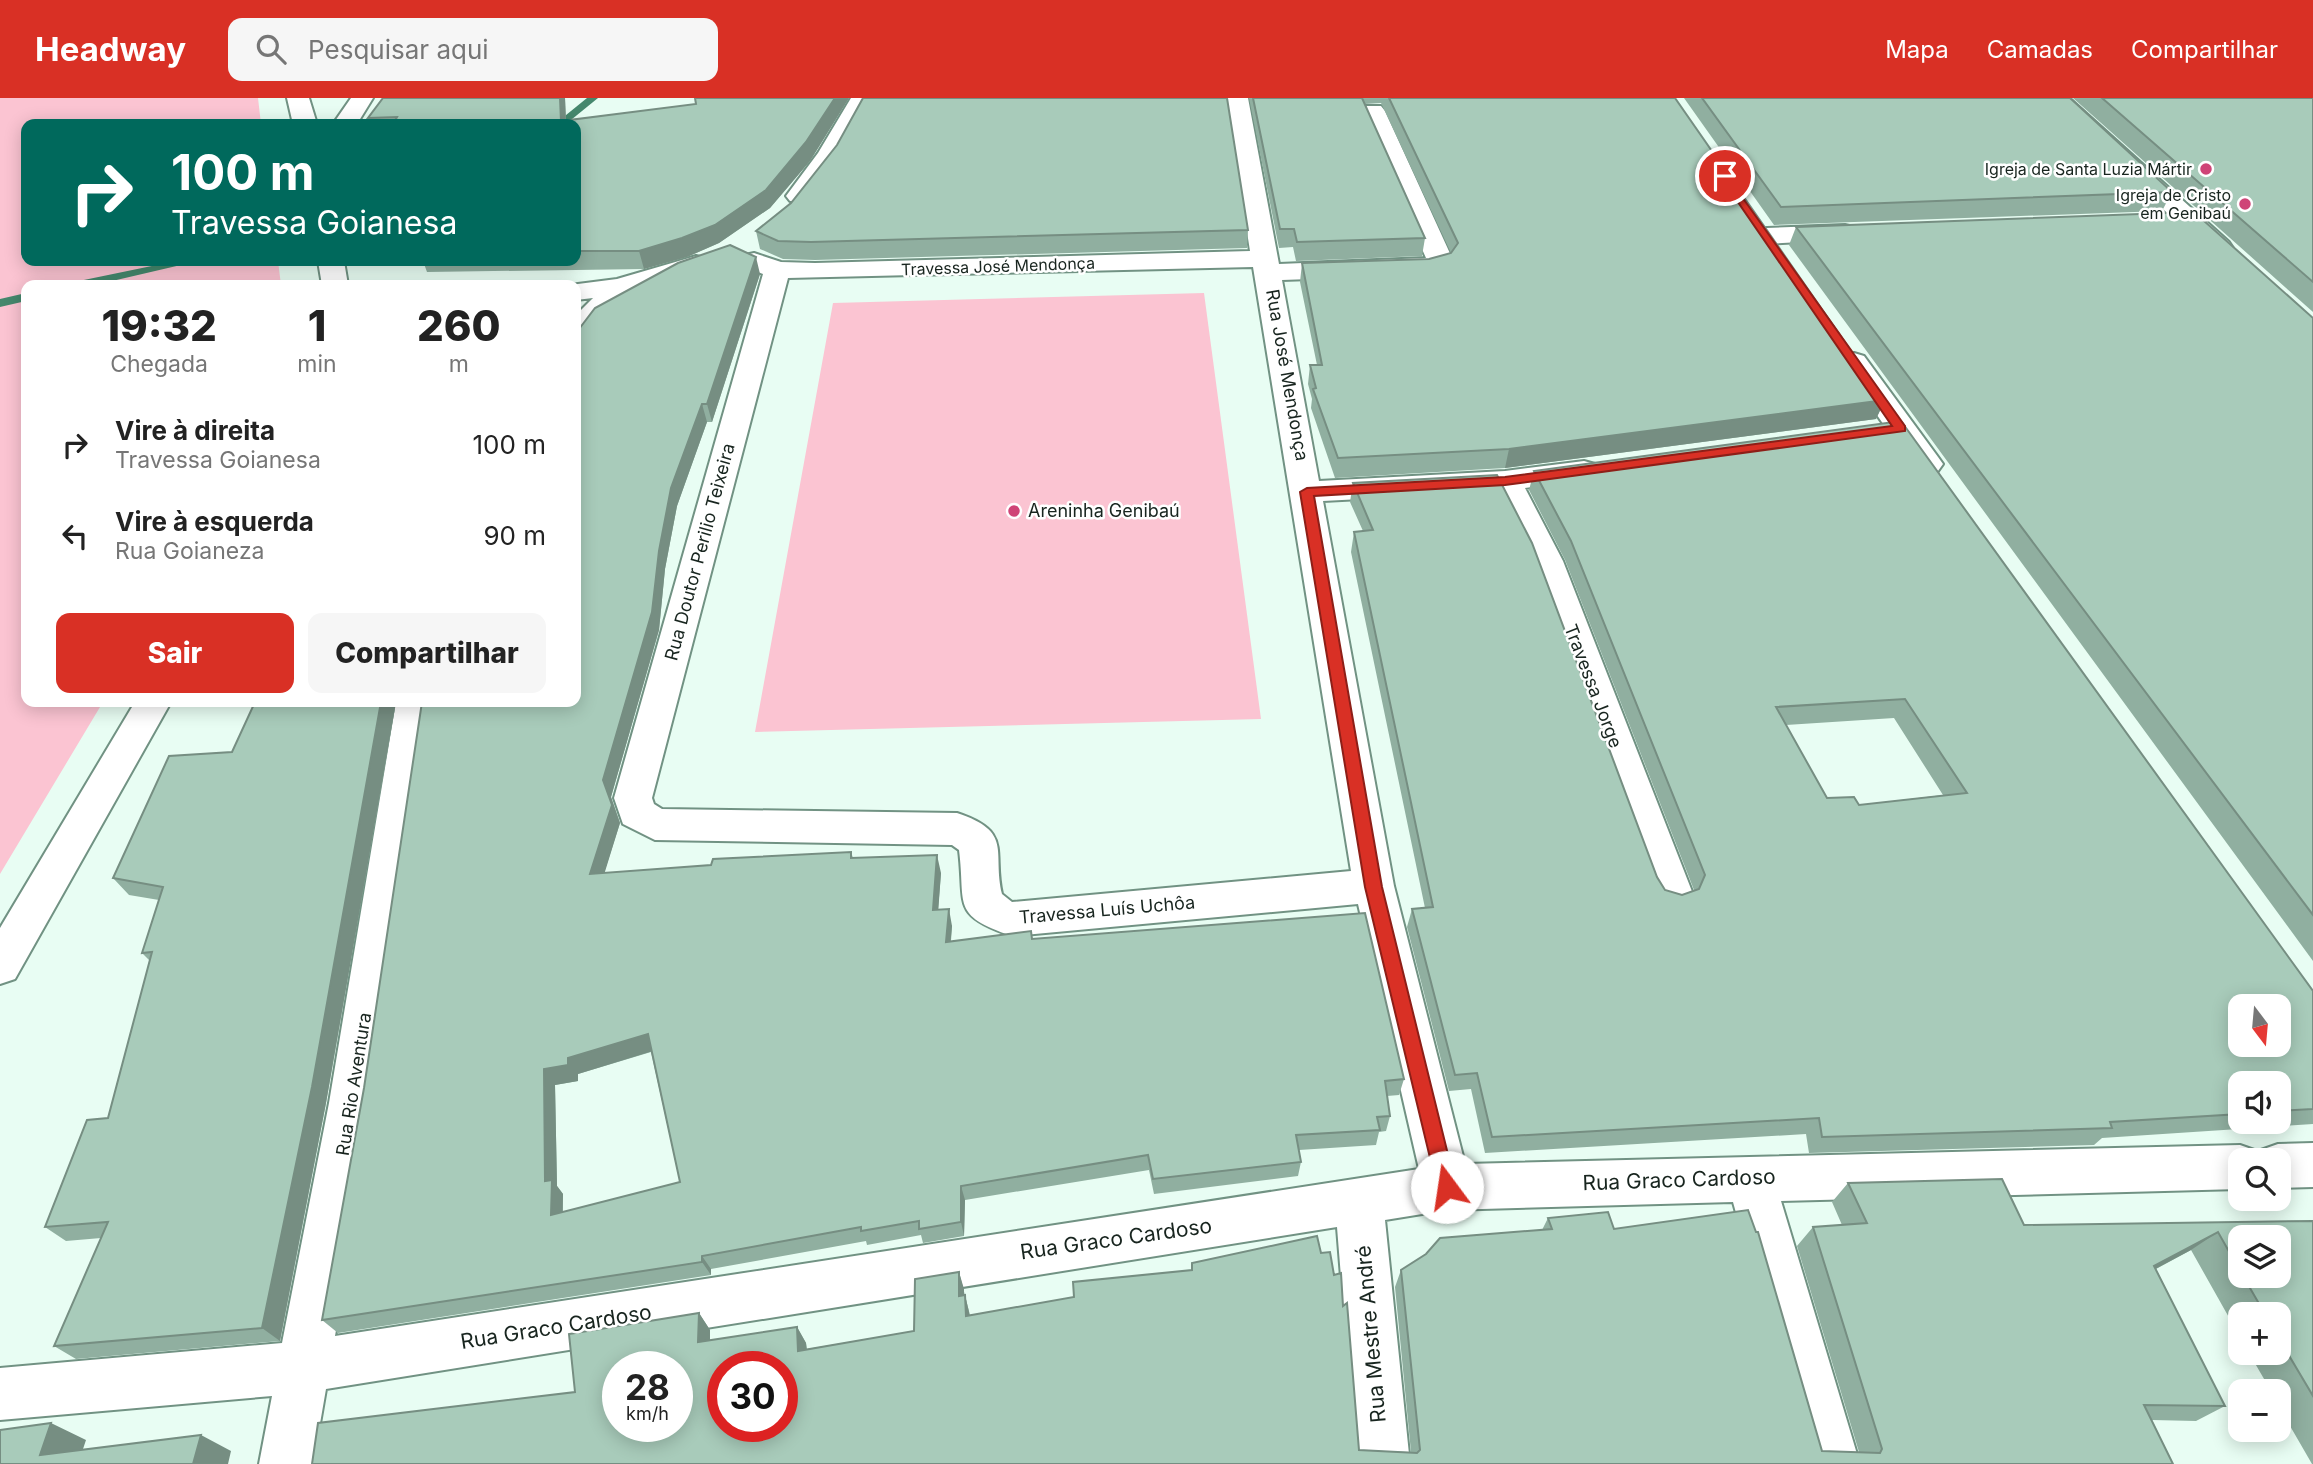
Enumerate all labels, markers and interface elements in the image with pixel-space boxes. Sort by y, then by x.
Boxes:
search box [228,18,718,81]
text: Headway [35,29,186,69]
icon: search [252,30,290,68]
text: Pesquisar aqui [308,34,489,65]
text: Mapa [1885,35,1949,64]
text: Camadas [1987,35,2093,64]
text: Compartilhar [2131,35,2278,64]
text: 100 m [171,143,315,202]
pin [1695,146,1755,206]
icon: right [56,147,147,238]
icon: arrive [1706,157,1744,195]
place label: Igreja de Santa Luzia Mártir [1985,159,2192,179]
marker: Igreja de Santa Luzia Mártir [2198,161,2214,177]
place label: Igreja de Cristo em Genibaú [2116,185,2231,223]
marker: Igreja de Cristo em Genibaú [2237,196,2253,212]
text: Travessa Goianesa [171,203,457,242]
street label: Travessa José Mendonça [901,253,1095,279]
street label: Rua José Mendonça [1262,287,1313,462]
text: 19:32 [101,300,217,351]
text: 1 [308,300,326,351]
text: 260 [417,300,501,351]
text: Chegada [110,350,208,378]
text: min [297,350,337,378]
text: m [449,350,469,378]
text: Vire à direita [115,415,275,446]
icon: right [56,426,94,464]
text: 100 m [473,429,546,460]
street label: Rua Doutor Perilio Teixeira [660,441,739,663]
text: Travessa Goianesa [115,446,321,474]
place label: Areninha Genibaú [1028,500,1180,521]
marker: Areninha Genibaú [1006,503,1022,519]
text: Vire à esquerda [115,506,314,537]
icon: left [56,517,94,555]
text: 90 m [483,520,546,551]
text: Rua Goianeza [115,537,265,565]
button: Sair [56,613,294,693]
button: Compartilhar [308,613,546,693]
street label: Travessa Jorge [1560,621,1627,751]
street label: Travessa Luís Uchôa [1018,891,1196,928]
north arrow [2228,994,2291,1057]
map controls [2228,994,2291,1442]
street label: Rua Rio Aventura [332,1011,375,1157]
button: sound [2228,1071,2291,1134]
button: search [2228,1148,2291,1211]
position arrow [1410,1150,1484,1224]
street label: Rua Graco Cardoso [1582,1164,1776,1195]
street label: Rua Graco Cardoso [1018,1213,1213,1264]
button: layers [2228,1225,2291,1288]
street label: Rua Mestre André [1350,1244,1391,1424]
street label: Rua Graco Cardoso [459,1299,653,1354]
button: + [2228,1302,2291,1365]
speed limit sign: 30 [707,1351,798,1442]
text: 28 [625,1366,670,1408]
button: − [2228,1379,2291,1442]
text: km/h [626,1403,669,1424]

